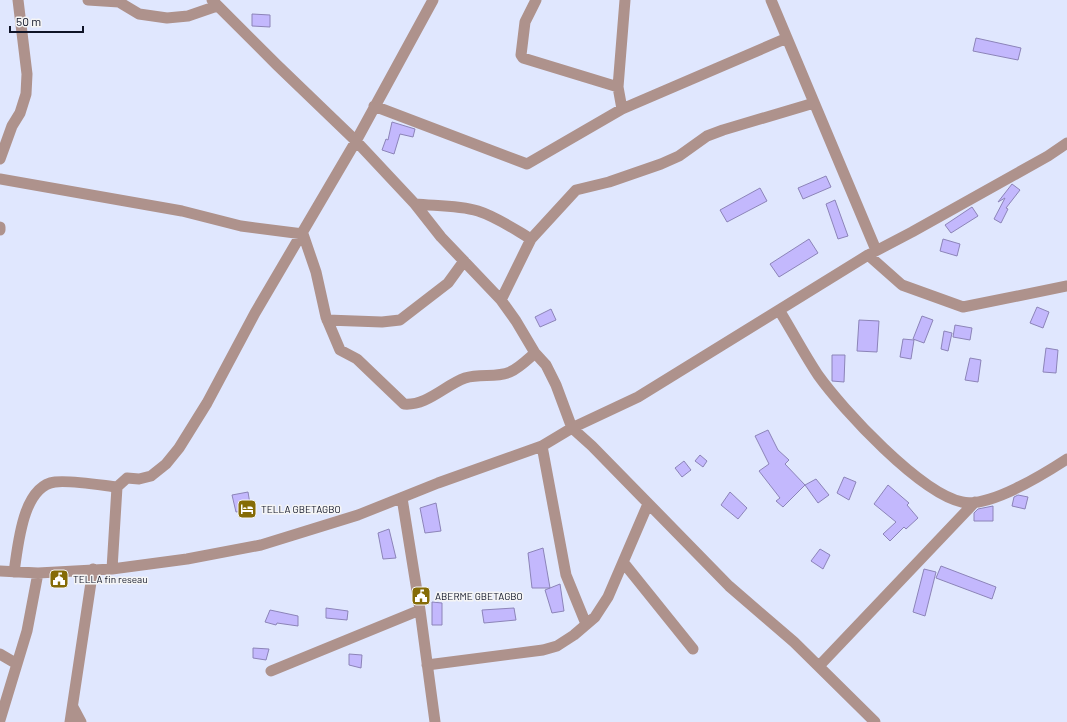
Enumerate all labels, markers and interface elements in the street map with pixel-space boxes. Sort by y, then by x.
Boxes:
scale bar [10,8,83,34]
text: 50 m [16,14,41,28]
hotel icon: TELLA GBETAGBO [236,498,258,520]
place label: TELLA GBETAGBO [261,503,341,515]
public building icon: TELLA fin reseau [48,568,70,590]
place label: TELLA fin reseau [73,573,148,585]
public building icon: ABERME GBETAGBO [410,585,432,607]
place label: ABERME GBETAGBO [435,590,523,602]

